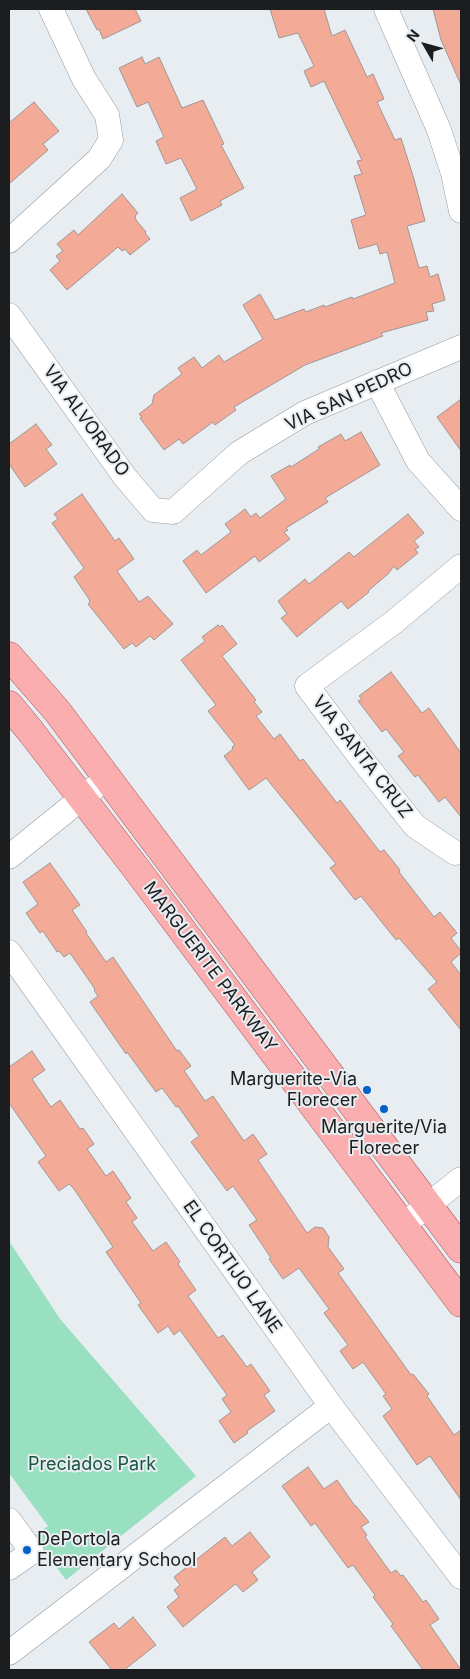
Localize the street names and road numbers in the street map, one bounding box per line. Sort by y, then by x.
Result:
street label: VIA SAN PEDRO [282,358,416,436]
street label: VIA ALVORADO [38,361,134,481]
street label: VIA SANTA CRUZ [308,692,416,822]
street label: MARGUERITE PARKWAY [139,877,281,1057]
street label: EL CORTIJO LANE [178,1196,286,1338]

